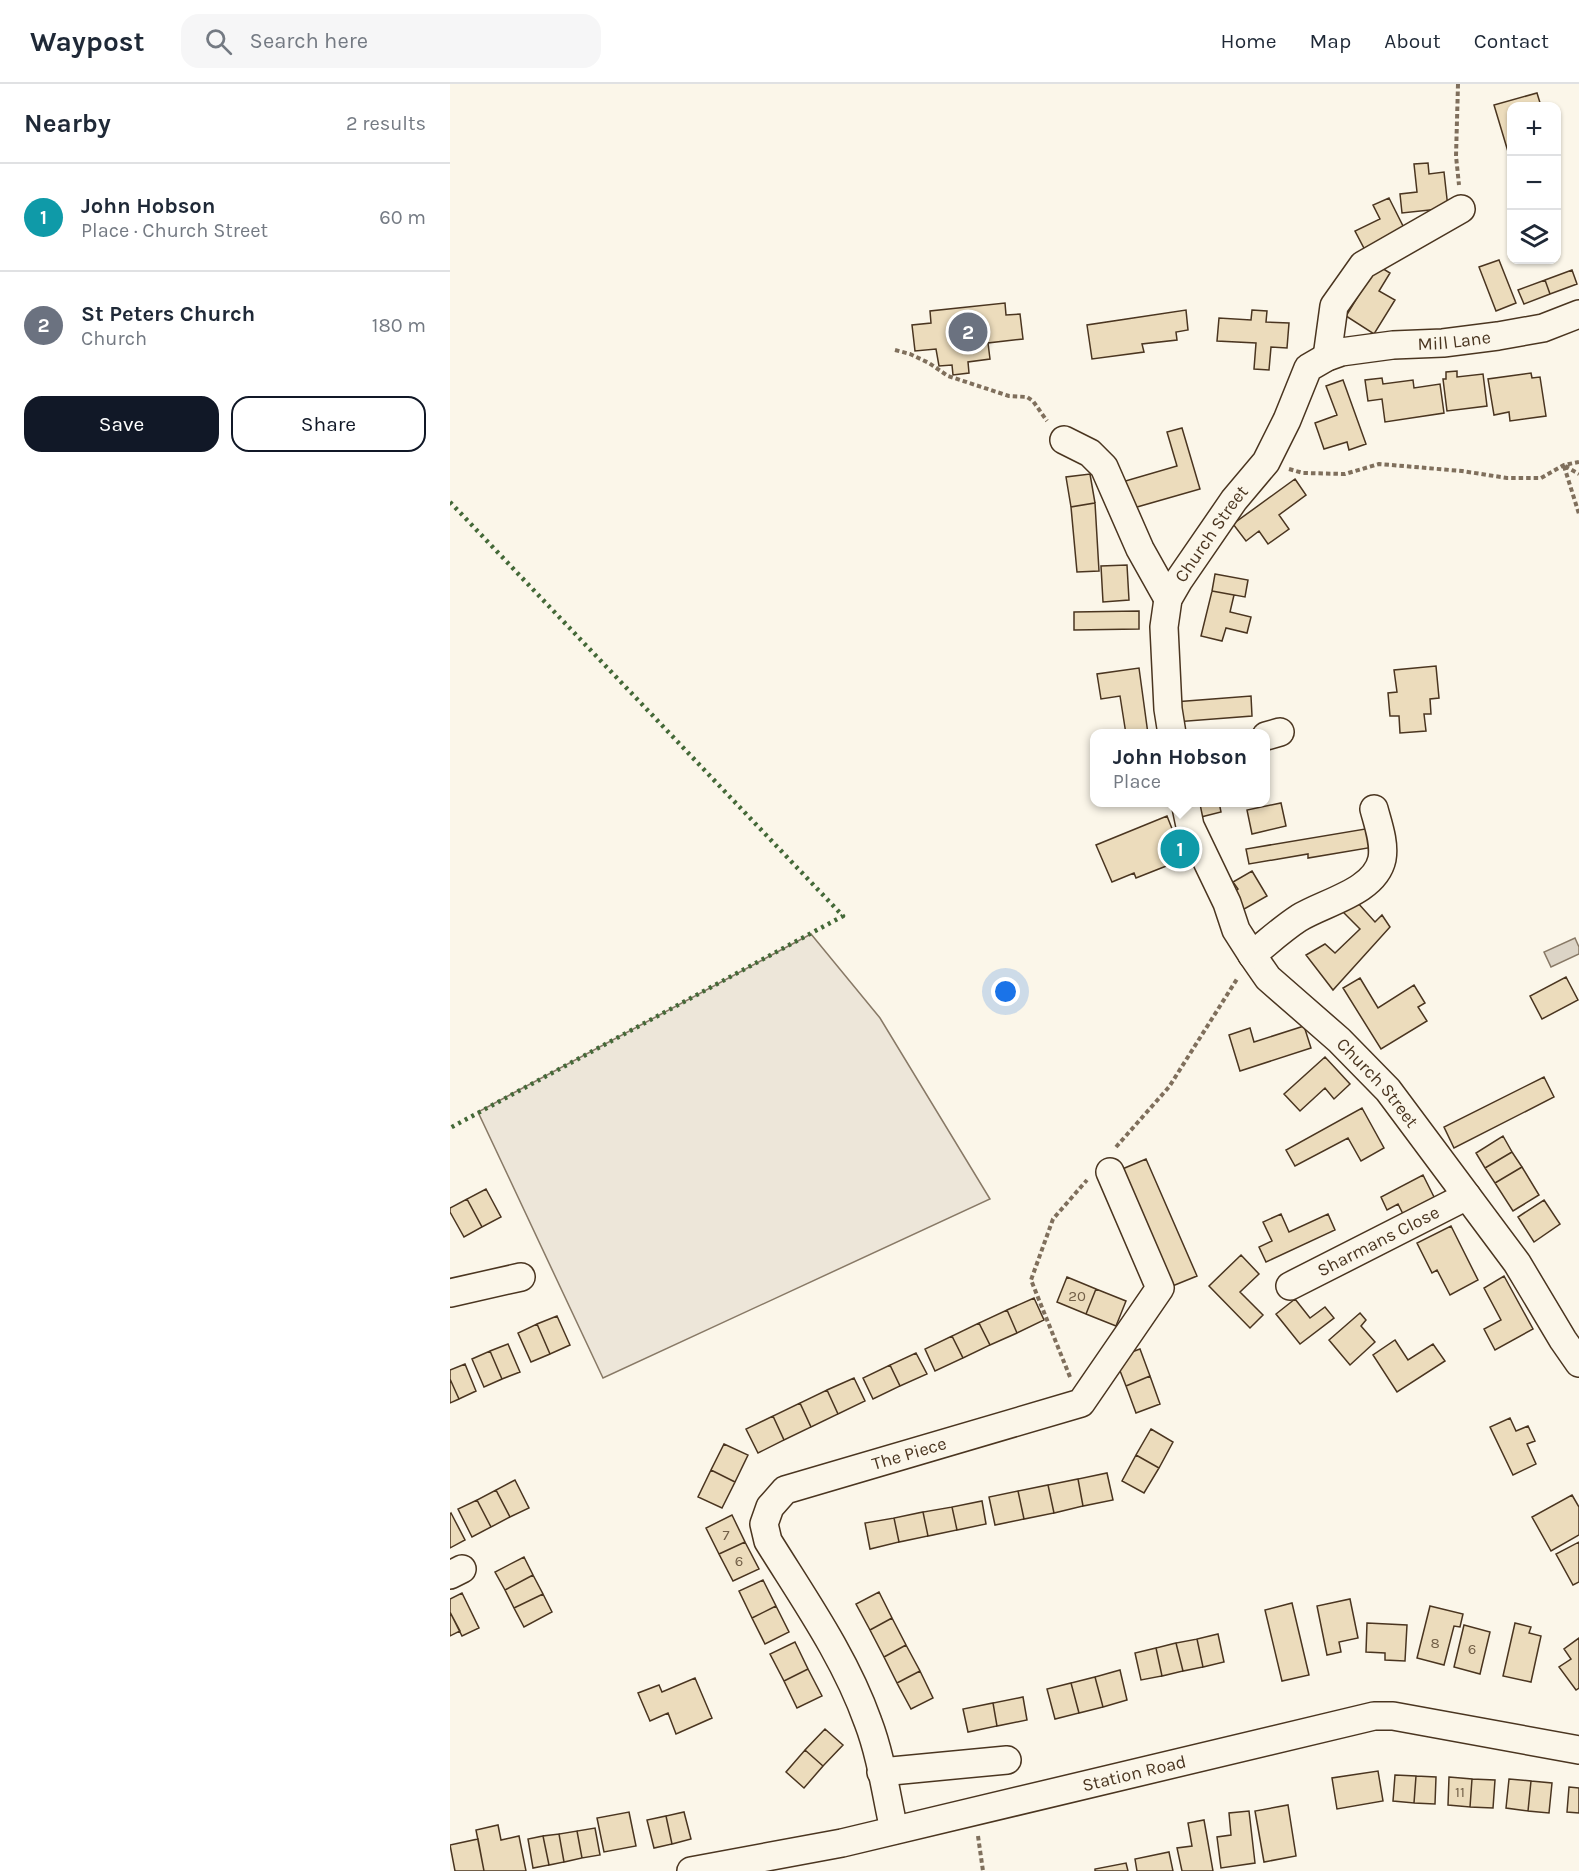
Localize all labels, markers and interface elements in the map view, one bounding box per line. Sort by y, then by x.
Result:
search box [181,14,601,68]
text: Waypost [30,25,145,58]
icon: search [202,25,235,58]
text: Search here [250,28,368,54]
text: Home [1221,29,1277,53]
text: Map [1310,29,1351,53]
text: About [1384,29,1441,53]
text: Contact [1474,29,1549,53]
map controls [1507,102,1561,264]
button: + [1507,102,1561,156]
text: Nearby [24,108,111,139]
text: 2 results [346,112,426,135]
button: − [1507,156,1561,210]
text: John Hobson [81,193,215,219]
text: 1 [40,206,47,229]
text: 60 m [379,206,426,229]
button: layers [1507,210,1561,264]
text: Place · Church Street [81,219,268,242]
text: St Peters Church [81,301,255,327]
pin: 2 [948,310,988,354]
text: 2 [37,314,50,337]
text: 180 m [372,314,426,337]
street label: Mill Lane [1417,326,1492,355]
text: Church [81,327,147,350]
button: Save [24,396,219,452]
button: Share [231,396,426,452]
street label: Church Street [1170,481,1253,586]
popup [1090,729,1270,807]
text: John Hobson [1113,744,1247,770]
text: Place [1113,770,1161,793]
pin: 1 [1160,826,1200,872]
your location [991,977,1020,1006]
street label: Church Street [1332,1033,1423,1132]
street label: Sharmans Close [1313,1201,1443,1281]
house number: 20 [1068,1287,1086,1305]
street label: The Piece [869,1432,949,1475]
house number: 7 [722,1526,730,1544]
house number: 6 [735,1552,743,1570]
house number: 8 [1430,1634,1440,1652]
house number: 6 [1468,1640,1476,1658]
street label: Station Road [1080,1750,1188,1796]
house number: 11 [1455,1783,1465,1801]

